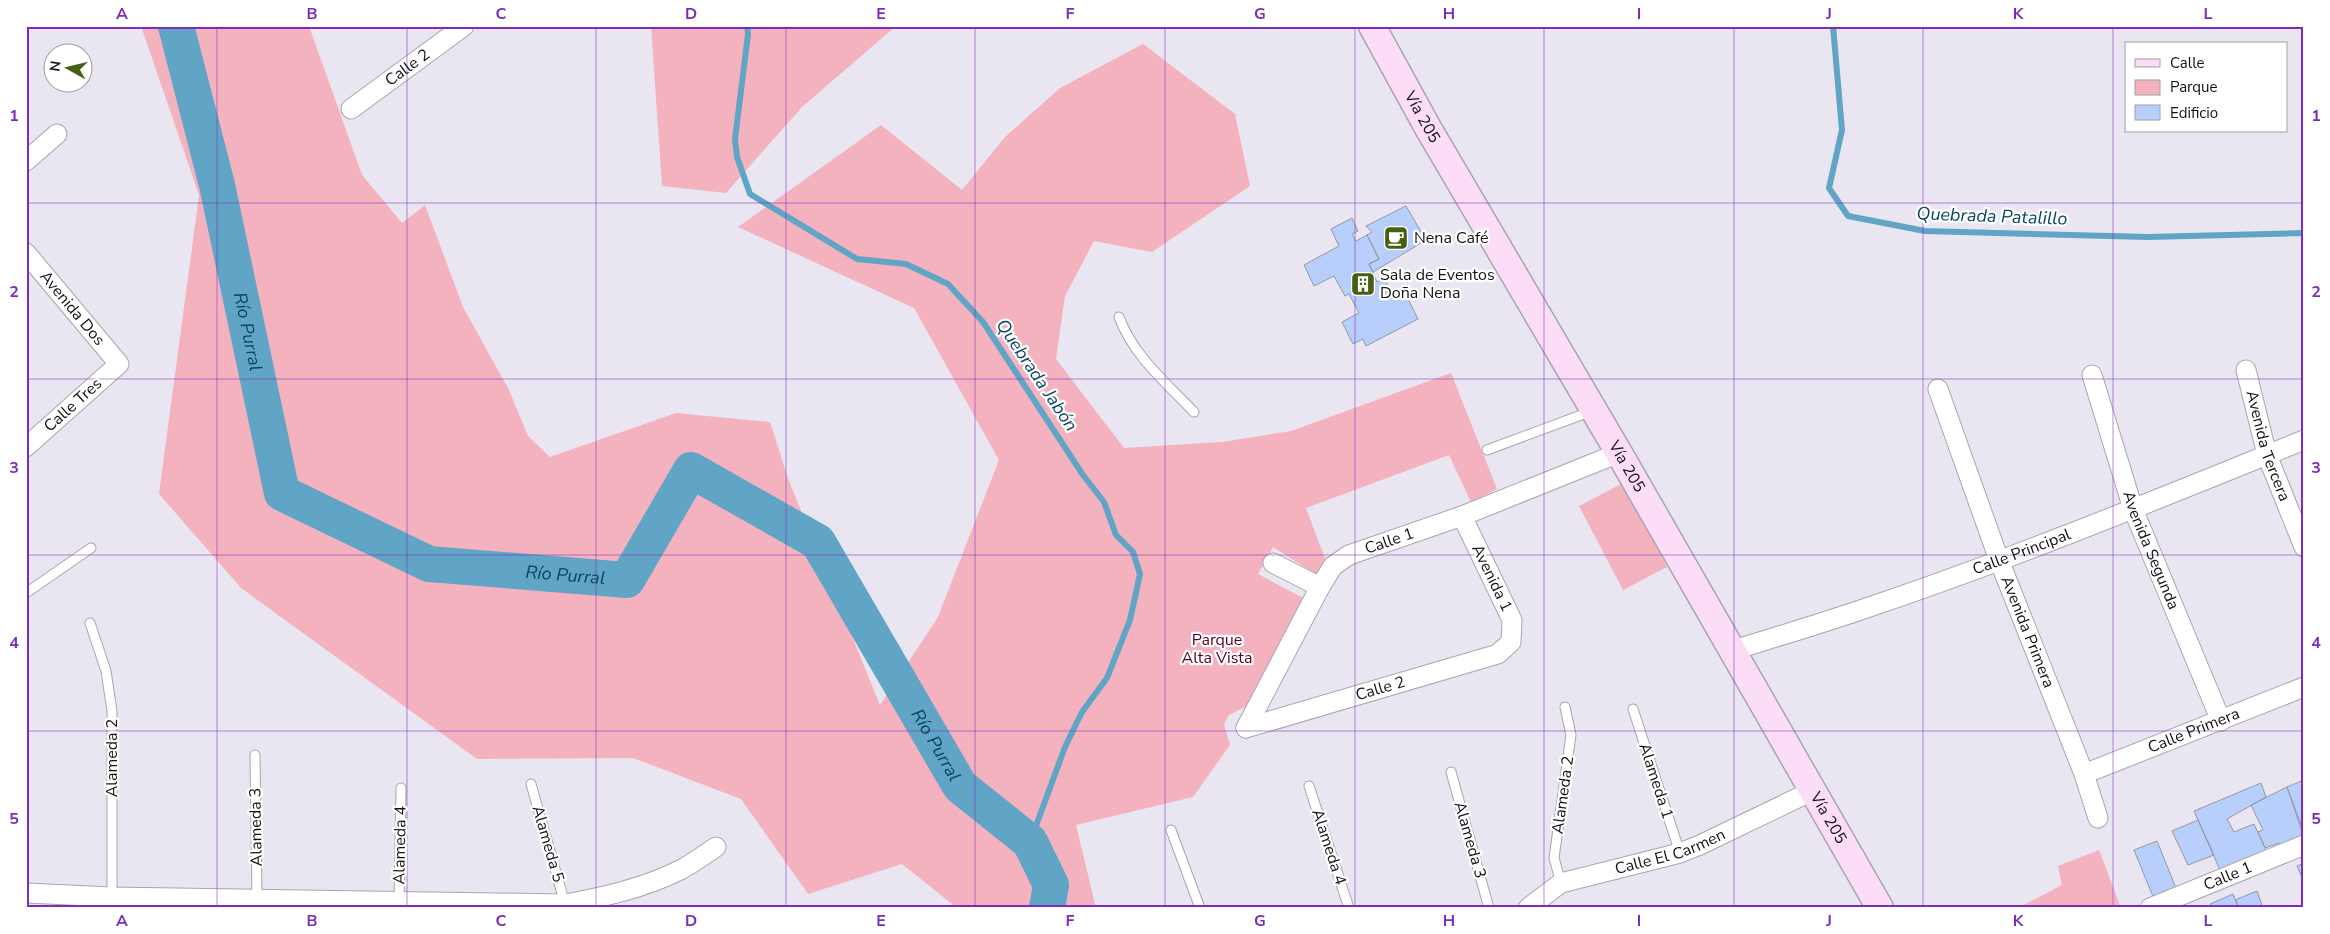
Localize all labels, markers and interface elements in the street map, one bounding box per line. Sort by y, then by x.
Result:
text: A [116,3,128,25]
text: B [306,3,318,25]
text: C [496,3,507,25]
text: D [685,3,697,25]
text: E [876,3,886,25]
text: F [1066,3,1075,25]
text: G [1254,3,1266,25]
text: H [1443,3,1455,25]
text: I [1637,3,1641,25]
text: J [1825,3,1832,25]
text: K [2013,3,2025,25]
text: L [2204,3,2213,25]
north arrow [42,42,92,92]
legend [2125,42,2288,132]
street label: Calle 2 [380,44,434,91]
text: Calle [2170,53,2205,73]
text: N [45,60,66,73]
text: Parque [2170,77,2218,97]
street label: Vía 205 [1398,86,1445,147]
text: Edificio [2170,103,2218,123]
text: 1 [9,105,19,127]
text: 1 [2311,105,2321,127]
water label: Quebrada Patalillo [1916,201,2068,231]
cafe icon: Nena Café [1383,225,1409,251]
place label: Nena Café [1414,227,1489,249]
place label: Sala de Eventos Doña Nena [1380,264,1495,304]
street label: Avenida Dos [35,266,110,350]
building icon: Sala de Eventos Doña Nena [1350,271,1376,297]
text: 2 [9,281,19,303]
text: 2 [2311,281,2321,303]
water label: Río Purral [228,290,268,373]
water label: Quebrada Jabón [991,314,1083,436]
street label: Calle Tres [39,373,107,437]
street label: Avenida Tercera [2240,388,2295,505]
street label: Vía 205 [1603,436,1650,496]
text: 3 [9,457,19,479]
text: 3 [2311,457,2321,479]
street label: Avenida Segunda [2117,488,2185,613]
street label: Calle 1 [1362,522,1417,560]
street label: Calle Principal [1970,523,2074,581]
street label: Avenida 1 [1466,541,1518,615]
water label: Río Purral [525,560,606,590]
street label: Avenida Primera [1996,573,2060,691]
park label: Parque Alta Vista [1182,629,1252,669]
text: 4 [9,632,19,654]
text: 4 [2311,632,2321,654]
street label: Calle 2 [1353,671,1408,706]
street label: Calle Primera [2145,703,2243,759]
water label: Río Purral [906,704,967,786]
street label: Alameda 2 [101,719,123,797]
street label: Alameda 1 [1633,740,1679,822]
street label: Alameda 2 [1547,755,1579,835]
street label: Vía 205 [1804,787,1852,848]
street label: Alameda 3 [244,788,268,866]
street label: Alameda 3 [1449,799,1491,881]
street label: Alameda 5 [527,803,569,885]
street label: Alameda 4 [388,805,412,884]
street label: Alameda 4 [1306,806,1352,888]
text: 5 [9,808,19,830]
text: 5 [2311,808,2321,830]
street label: Calle El Carmen [1613,823,1729,880]
street label: Calle 1 [2200,856,2255,896]
text: A [116,910,128,932]
text: B [306,910,318,932]
text: C [496,910,507,932]
text: D [685,910,697,932]
text: E [876,910,886,932]
text: F [1066,910,1075,932]
text: G [1254,910,1266,932]
text: H [1443,910,1455,932]
text: I [1637,910,1641,932]
text: J [1825,910,1832,932]
text: K [2013,910,2025,932]
text: L [2204,910,2213,932]

